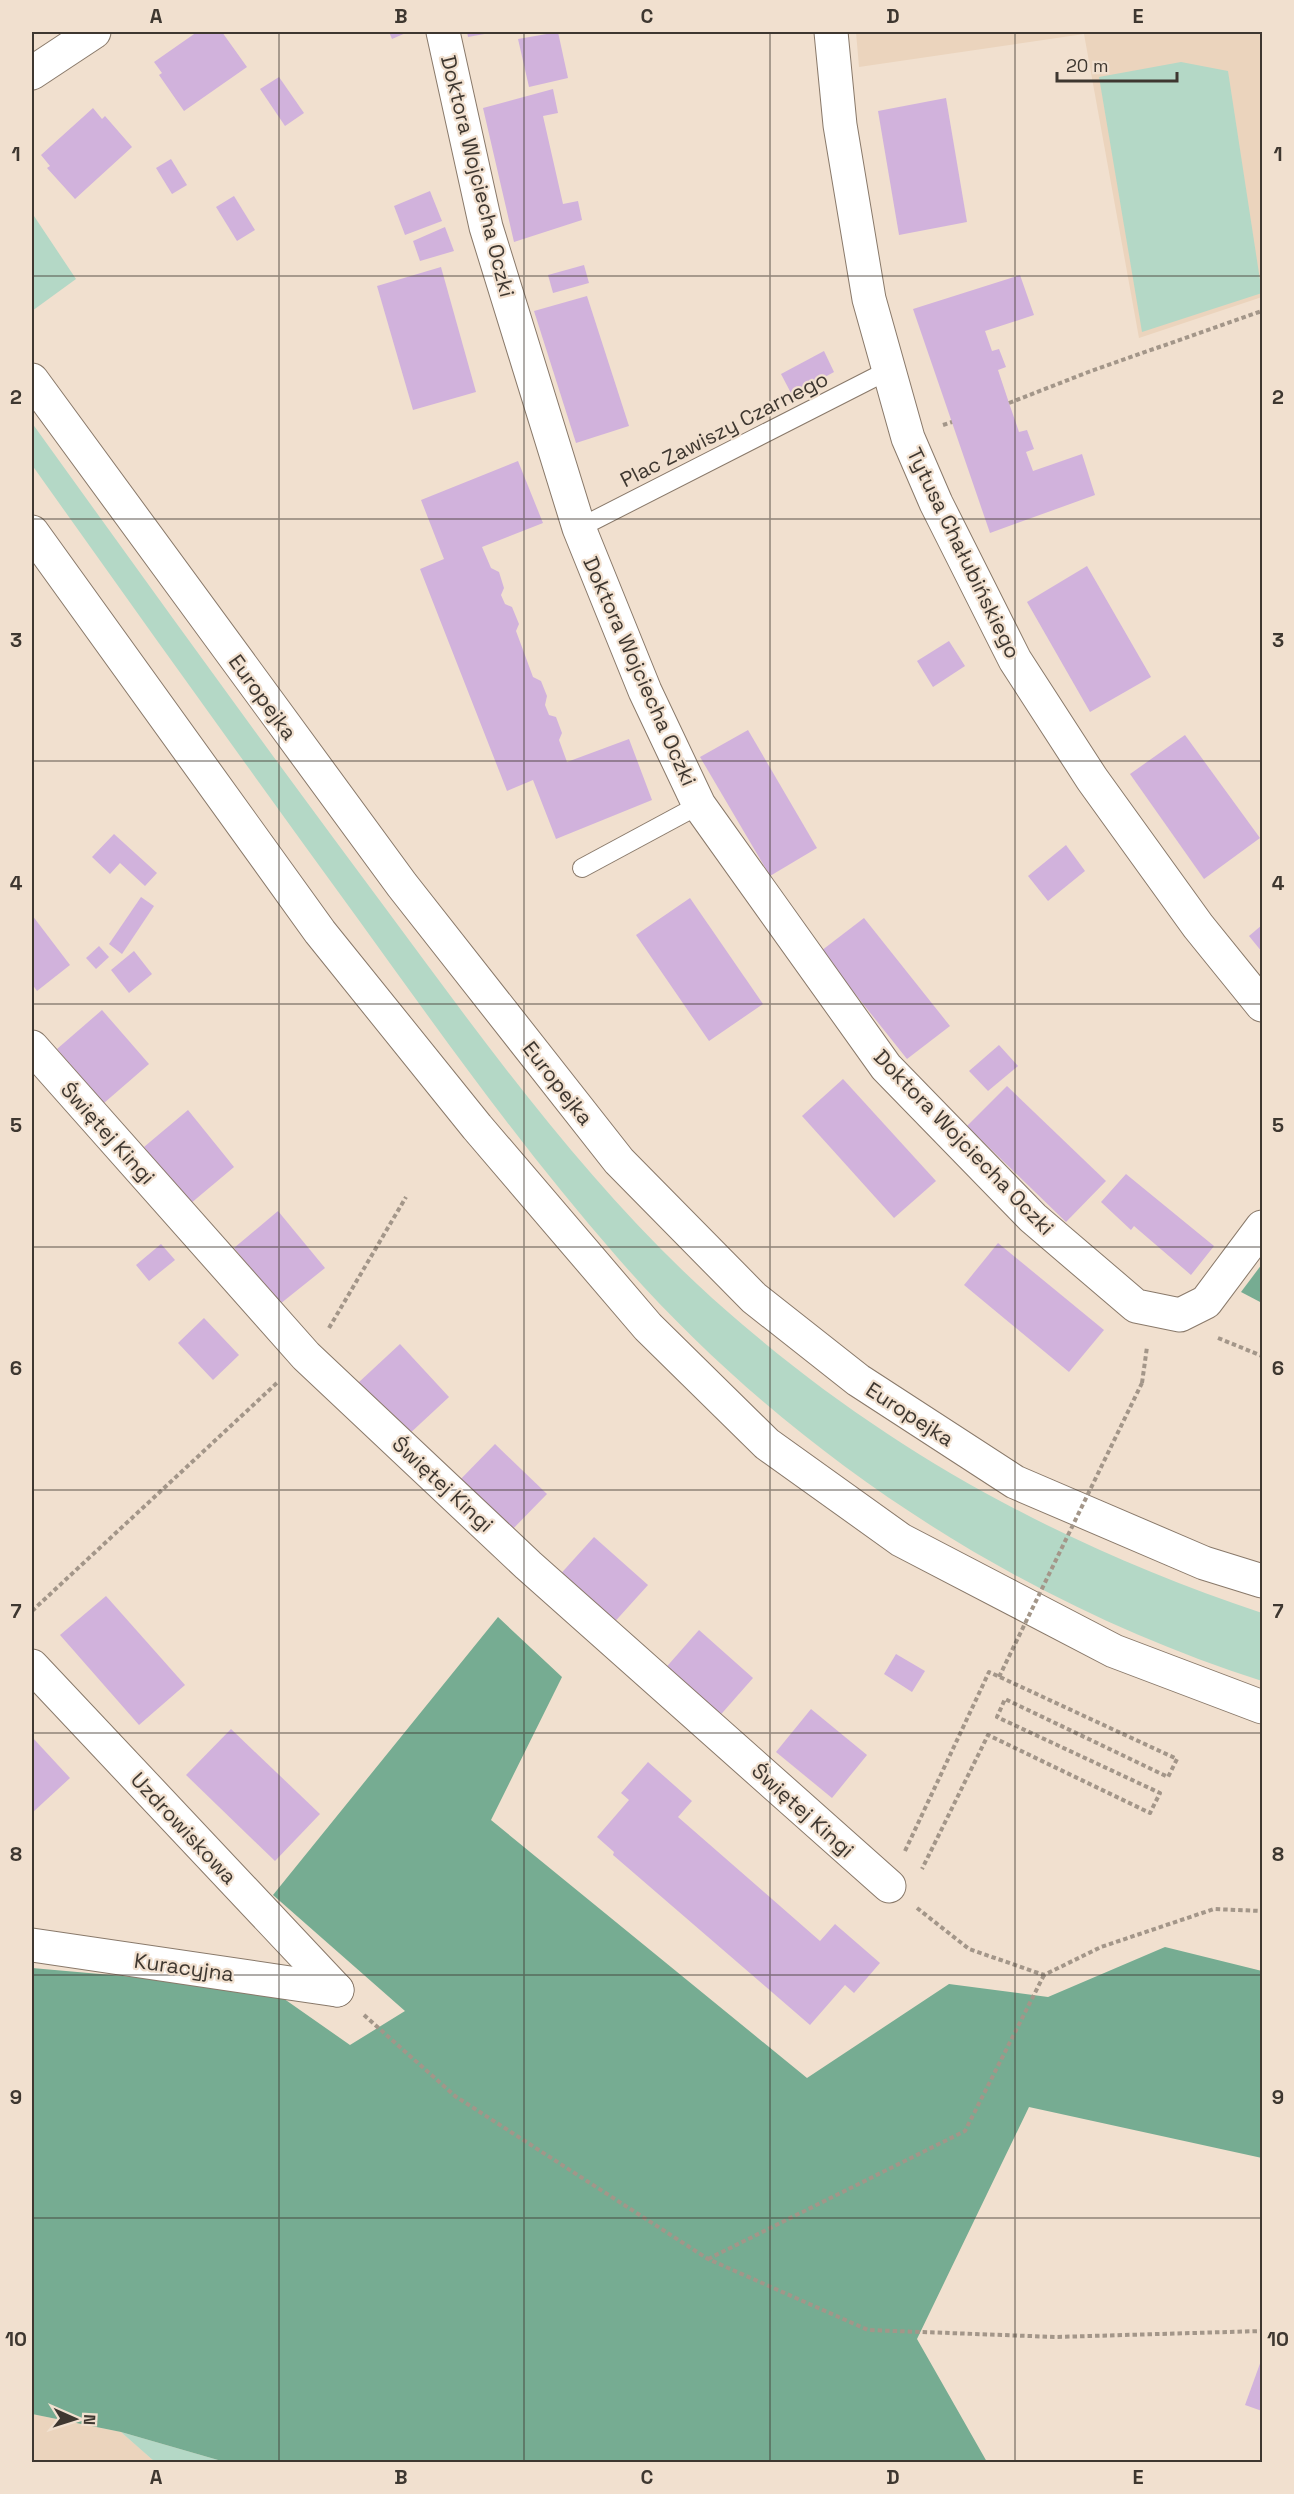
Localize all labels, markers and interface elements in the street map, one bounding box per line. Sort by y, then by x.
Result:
text: A [150,3,163,29]
text: B [394,3,408,29]
text: C [641,3,654,29]
text: D [886,3,900,29]
text: E [1132,3,1144,29]
scale bar [1057,45,1177,83]
street label: Doktora Wojciecha Oczki [435,52,521,300]
text: 20 m [1066,54,1109,77]
text: 1 [11,141,21,167]
text: 1 [1273,141,1283,167]
street label: Plac Zawiszy Czarnego [615,365,833,493]
text: 2 [10,384,22,410]
text: 2 [1272,384,1284,410]
street label: Tytusa Chałubińskiego [901,443,1027,663]
street label: Doktora Wojciecha Oczki [577,552,703,790]
text: 3 [10,627,22,653]
text: 3 [1272,627,1284,653]
street label: Europejka [223,649,303,745]
text: 4 [10,870,23,896]
text: 4 [1272,870,1285,896]
street label: Europejka [517,1035,599,1131]
street label: Doktora Wojciecha Oczki [868,1043,1060,1241]
street label: Świętej Kingi [55,1076,161,1190]
text: 5 [10,1112,22,1138]
text: 5 [1272,1112,1284,1138]
text: 6 [10,1355,22,1381]
text: 6 [1272,1355,1284,1381]
street label: Europejka [861,1376,959,1452]
street label: Świętej Kingi [387,1430,499,1538]
text: 7 [10,1598,22,1624]
text: 7 [1272,1598,1284,1624]
street label: Świętej Kingi [746,1757,860,1863]
street label: Uzdrowiskowa [125,1766,243,1890]
text: 8 [10,1841,22,1867]
text: 8 [1272,1841,1284,1867]
street label: Kuracyjna [132,1947,236,1987]
text: 9 [10,2084,22,2110]
text: 9 [1272,2084,1284,2110]
text: 10 [5,2326,27,2352]
text: 10 [1267,2326,1289,2352]
north arrow [45,2389,105,2449]
text: N [79,2414,100,2426]
text: A [150,2464,163,2490]
text: B [394,2464,408,2490]
text: C [641,2464,654,2490]
text: D [886,2464,900,2490]
text: E [1132,2464,1144,2490]

